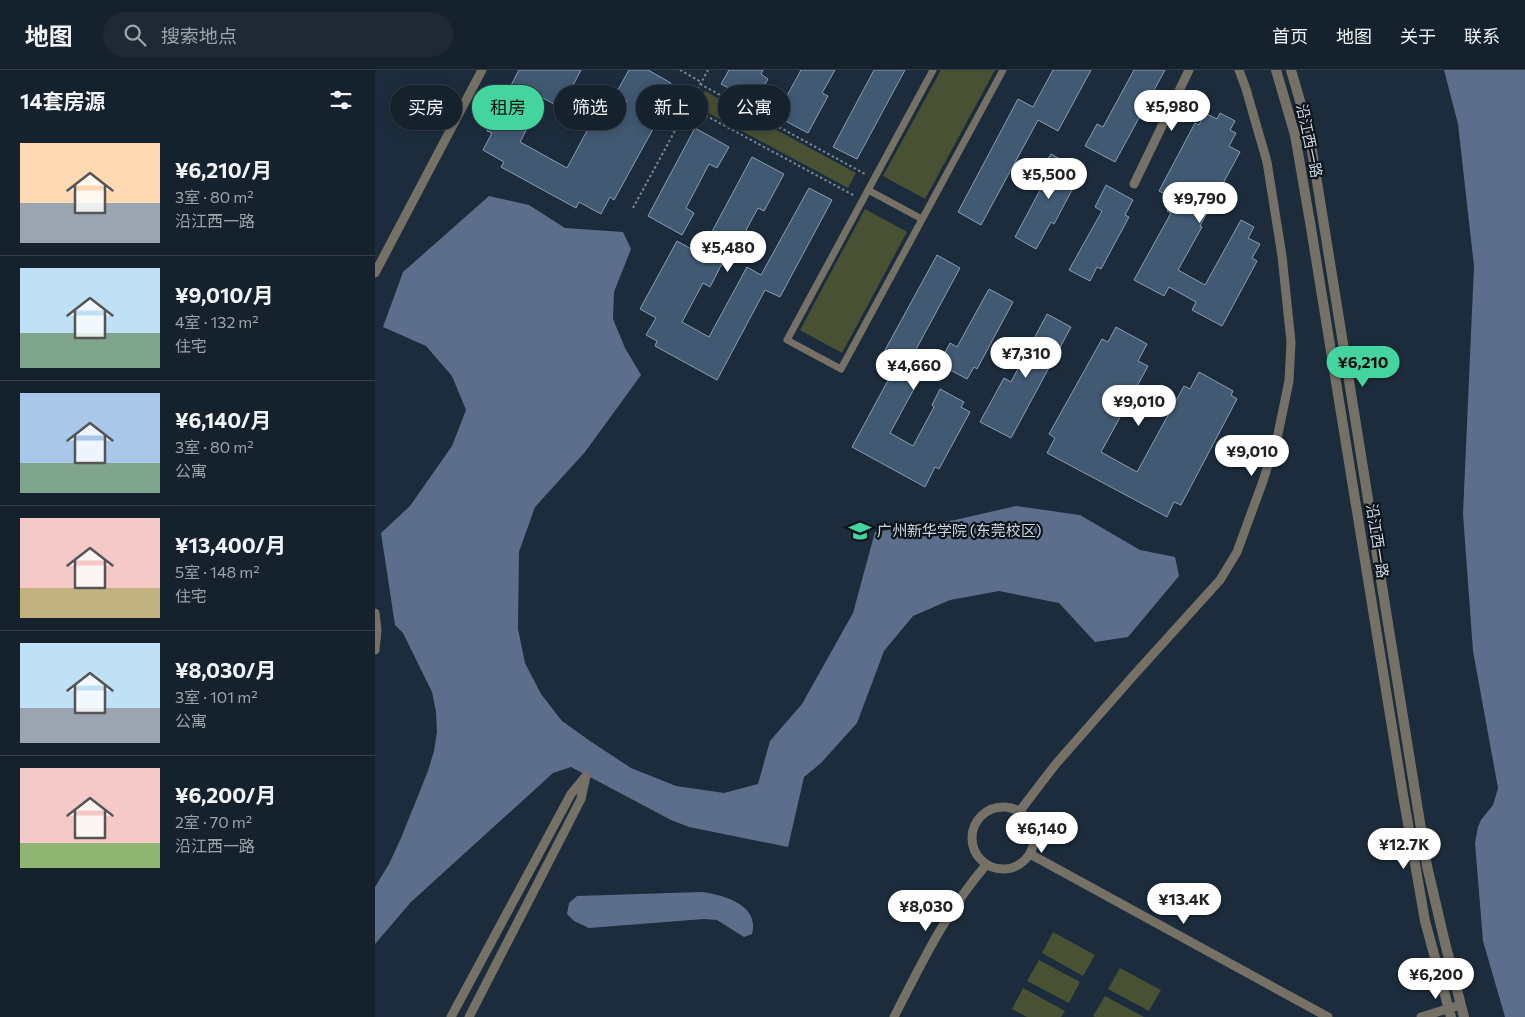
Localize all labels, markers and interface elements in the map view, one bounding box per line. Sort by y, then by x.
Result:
search box [103,12,453,57]
text: 地图 [25,21,73,50]
icon: search [121,21,149,49]
text: 搜索地点 [161,24,237,47]
text: 首页 [1272,25,1308,47]
text: 地图 [1336,25,1372,47]
text: 关于 [1400,25,1436,47]
text: 联系 [1464,25,1500,47]
chip: 买房 [390,85,462,130]
chip: 租房 [472,85,544,130]
chip: 筛选 [554,85,626,130]
chip: 新上 [636,85,708,130]
chip: 公寓 [718,85,790,130]
icon: filters [327,86,355,114]
text: 14套房源 [20,88,105,113]
pin: ¥5,980 [1131,90,1213,132]
text: ¥5,980 [1145,96,1199,115]
street label: 沿江西一路 [1293,102,1327,179]
text: ¥6,210/月 [175,157,272,182]
pin: ¥5,500 [1008,158,1090,200]
icon: home [60,163,120,223]
text: ¥5,500 [1022,164,1076,183]
pin: ¥9,790 [1159,182,1241,224]
text: 3室 · 80 m² [175,187,254,206]
text: ¥9,790 [1174,188,1226,207]
text: 沿江西一路 [175,211,255,230]
pin: ¥5,480 [687,230,769,273]
text: ¥5,480 [701,237,755,256]
text: ¥9,010/月 [175,282,274,307]
icon: home [60,288,120,348]
text: 4室 · 132 m² [175,312,259,331]
text: 住宅 [175,336,207,355]
pin: ¥7,310 [985,336,1067,379]
text: ¥7,310 [1001,343,1051,362]
pin: ¥6,210 [1322,346,1404,388]
pin: ¥4,660 [873,348,955,391]
text: ¥6,210 [1338,352,1388,371]
text: ¥4,660 [887,355,941,374]
pin: ¥9,010 [1098,384,1180,427]
text: ¥9,010 [1113,391,1165,410]
text: ¥6,140/月 [175,407,271,432]
icon: home [60,413,120,473]
pin: ¥9,010 [1211,434,1293,477]
text: 3室 · 80 m² [175,437,254,456]
text: ¥9,010 [1226,441,1278,460]
text: 公寓 [175,461,207,480]
street label: 沿江西一路 [1363,502,1393,579]
school or university icon: 广州新华学院 (东莞校区) [847,518,873,544]
place label: 广州新华学院 (东莞校区) [877,521,1041,539]
text: ¥13,400/月 [175,532,286,557]
icon: home [60,538,120,598]
text: 5室 · 148 m² [175,562,260,581]
text: 住宅 [175,586,207,605]
text: ¥8,030/月 [175,657,276,682]
icon: home [60,663,120,723]
text: 3室 · 101 m² [175,687,258,706]
text: 公寓 [175,711,207,730]
text: ¥6,200/月 [175,782,276,807]
icon: home [60,788,120,848]
text: 2室 · 70 m² [175,812,252,831]
pin: ¥6,140 [1001,812,1083,854]
text: ¥6,140 [1017,818,1067,837]
pin: ¥12.7K [1363,828,1445,870]
text: ¥12.7K [1379,834,1429,853]
text: 沿江西一路 [175,836,255,855]
pin: ¥13.4K [1143,882,1225,925]
text: ¥13.4K [1158,889,1210,908]
pin: ¥8,030 [885,890,967,932]
text: ¥8,030 [899,896,953,915]
pin: ¥6,200 [1395,958,1477,1000]
text: ¥6,200 [1409,964,1463,983]

